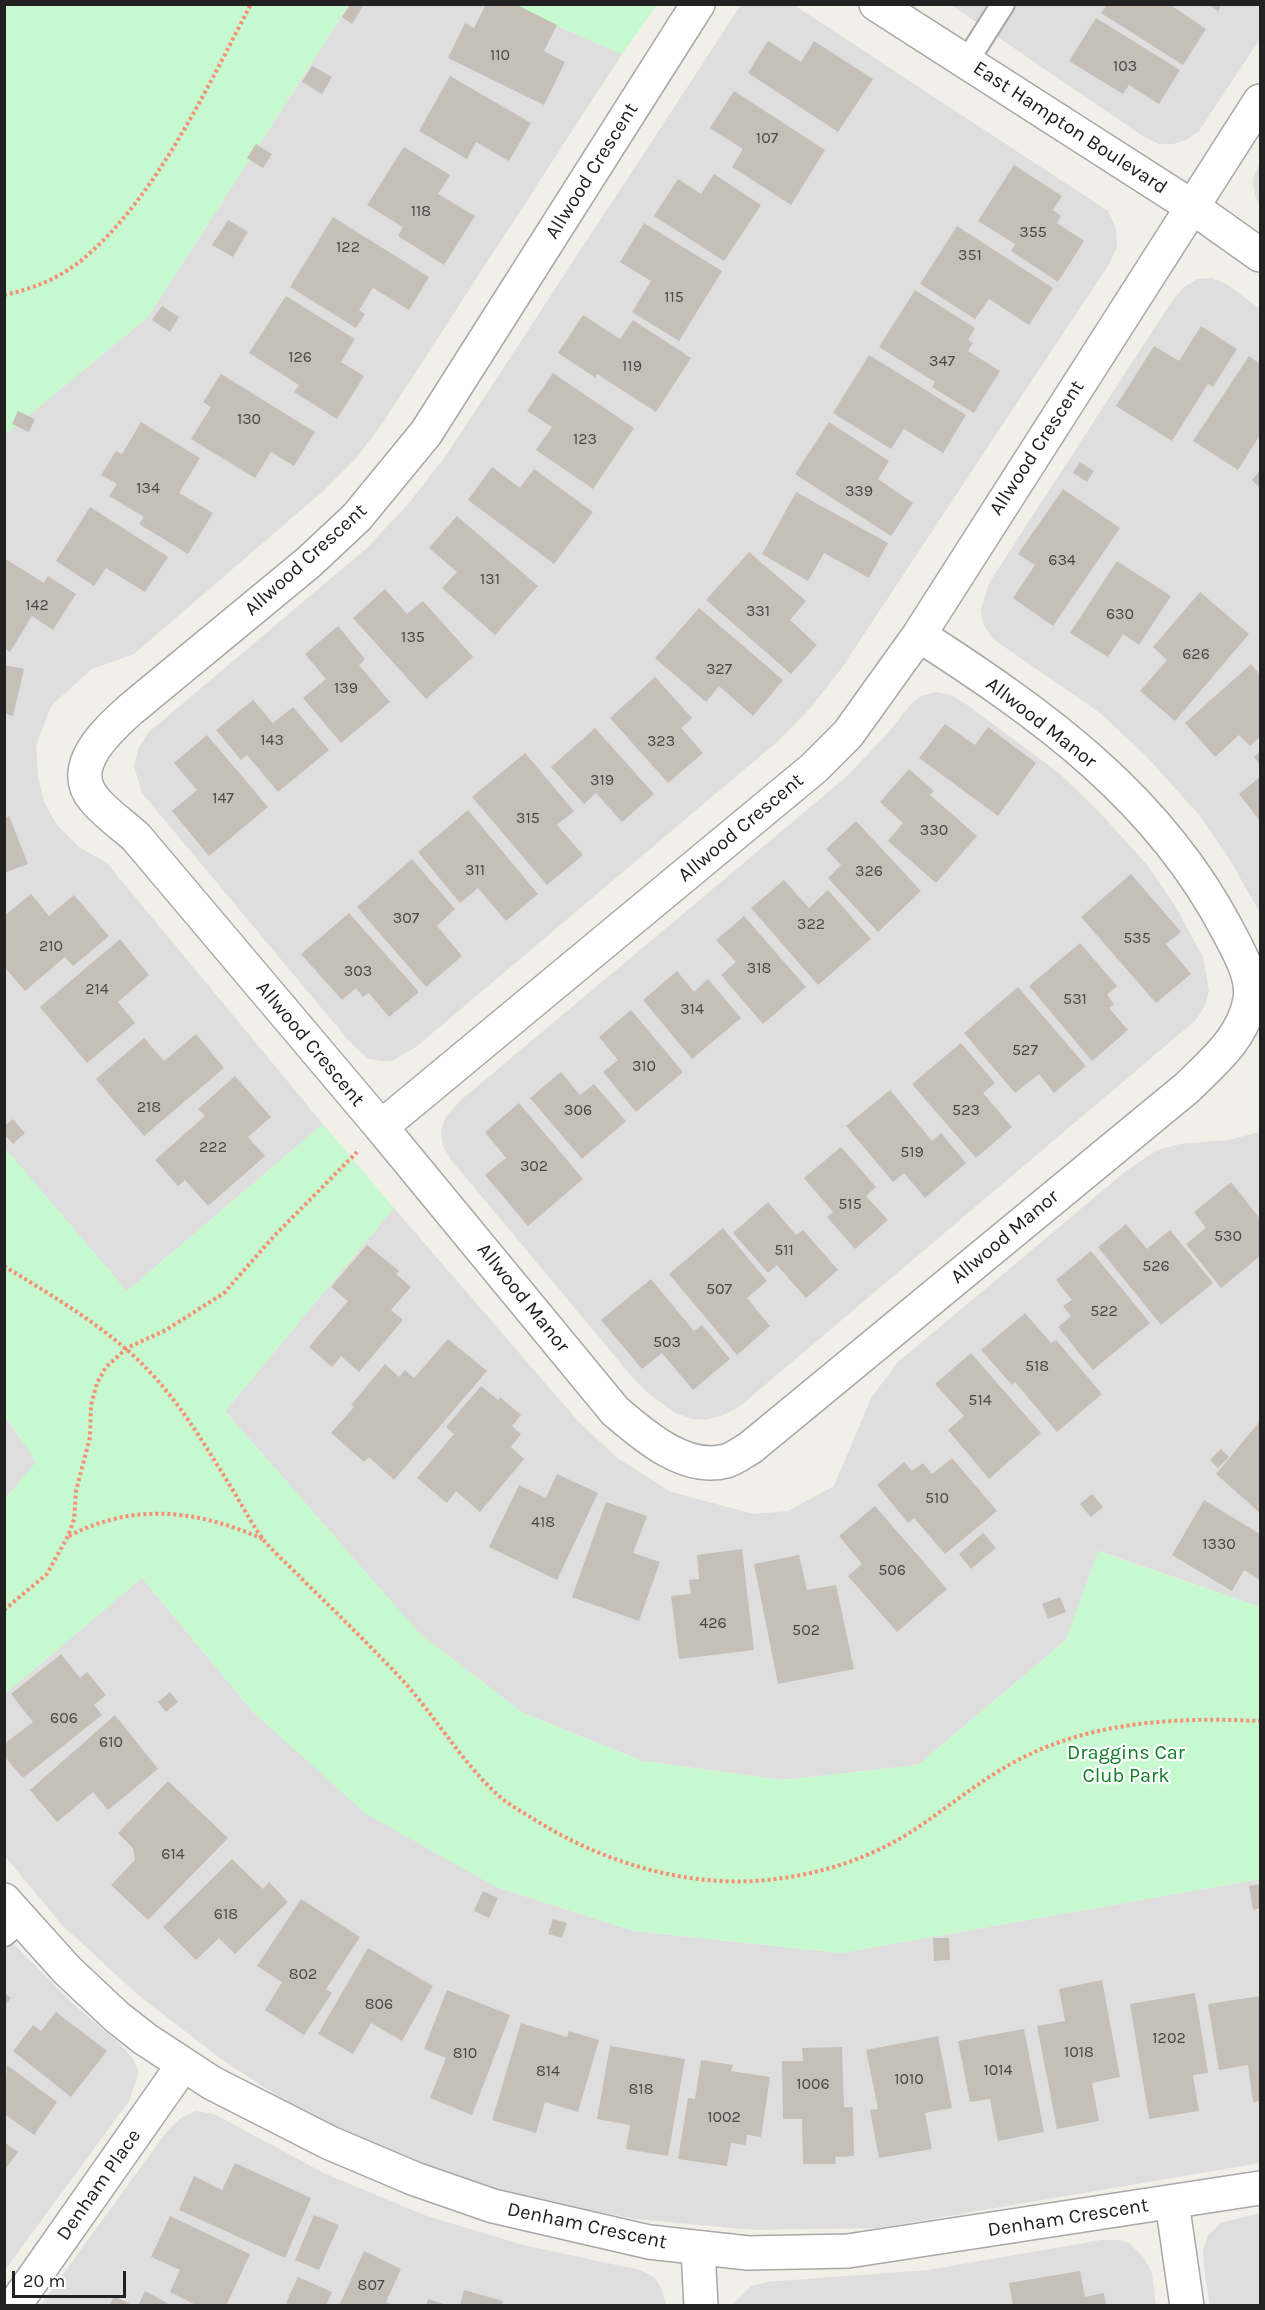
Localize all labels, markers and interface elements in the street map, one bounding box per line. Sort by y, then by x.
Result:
house number: 110 [490,45,510,65]
street label: East Hampton Boulevard [968,56,1172,200]
house number: 103 [1113,56,1137,76]
street label: Allwood Crescent [540,98,644,244]
house number: 107 [756,128,778,148]
house number: 118 [411,201,431,221]
house number: 355 [1019,222,1047,242]
house number: 122 [336,237,360,257]
house number: 351 [958,245,982,265]
house number: 115 [664,287,684,307]
house number: 126 [288,347,312,367]
house number: 347 [929,351,955,371]
house number: 119 [622,356,642,376]
street label: Allwood Crescent [984,376,1090,520]
house number: 130 [237,409,261,429]
house number: 123 [573,429,597,449]
house number: 134 [136,478,160,498]
house number: 339 [845,481,873,501]
street label: Allwood Crescent [240,499,372,621]
house number: 634 [1048,550,1076,570]
house number: 131 [480,569,500,589]
house number: 142 [25,595,49,615]
house number: 331 [746,601,770,621]
house number: 630 [1106,604,1134,624]
house number: 135 [401,627,425,647]
house number: 626 [1182,644,1210,664]
house number: 327 [706,659,732,679]
street label: Allwood Manor [981,672,1101,774]
house number: 139 [334,678,358,698]
house number: 143 [260,730,284,750]
house number: 323 [647,731,675,751]
street label: Allwood Crescent [674,769,808,887]
house number: 319 [590,770,614,790]
house number: 147 [212,788,234,808]
house number: 315 [516,808,540,828]
house number: 330 [920,820,948,840]
house number: 311 [465,860,485,880]
house number: 326 [855,861,883,881]
house number: 307 [393,908,419,928]
house number: 322 [797,914,825,934]
house number: 535 [1123,928,1151,948]
house number: 210 [39,936,63,956]
house number: 318 [747,958,771,978]
house number: 303 [344,961,372,981]
street label: Allwood Crescent [251,977,369,1111]
house number: 214 [85,979,109,999]
house number: 531 [1063,989,1087,1009]
house number: 314 [680,999,704,1019]
house number: 527 [1012,1040,1038,1060]
house number: 310 [632,1056,656,1076]
house number: 218 [137,1097,161,1117]
house number: 306 [564,1100,592,1120]
house number: 523 [952,1100,980,1120]
house number: 222 [199,1137,227,1157]
house number: 519 [900,1142,924,1162]
house number: 302 [520,1156,548,1176]
street label: Allwood Manor [946,1185,1064,1289]
house number: 515 [838,1194,862,1214]
house number: 530 [1214,1226,1242,1246]
street label: Allwood Manor [472,1238,574,1358]
house number: 511 [774,1240,794,1260]
house number: 526 [1142,1256,1170,1276]
house number: 507 [706,1279,732,1299]
house number: 522 [1090,1301,1118,1321]
house number: 503 [653,1332,681,1352]
house number: 518 [1025,1356,1049,1376]
house number: 514 [968,1390,992,1410]
house number: 510 [925,1488,949,1508]
house number: 418 [531,1512,555,1532]
house number: 1330 [1202,1534,1236,1554]
house number: 506 [878,1560,906,1580]
house number: 426 [699,1613,727,1633]
house number: 502 [792,1620,820,1640]
house number: 606 [50,1708,78,1728]
house number: 610 [99,1732,123,1752]
park label: Draggins Car Club Park [1067,1741,1185,1788]
house number: 614 [161,1844,185,1864]
house number: 618 [214,1904,238,1924]
house number: 802 [289,1964,317,1984]
house number: 806 [365,1994,393,2014]
house number: 1202 [1152,2028,1186,2048]
house number: 1018 [1064,2042,1094,2062]
house number: 810 [453,2043,477,2063]
house number: 1014 [983,2060,1013,2080]
house number: 814 [536,2061,560,2081]
house number: 1010 [894,2069,924,2089]
house number: 1006 [796,2074,830,2094]
house number: 818 [629,2079,653,2099]
house number: 1002 [707,2107,741,2127]
street label: Denham Place [52,2125,146,2245]
street label: Denham Crescent [986,2193,1150,2243]
street label: Denham Crescent [505,2197,669,2255]
scale bar [15,2259,129,2297]
text: 20 m [23,2270,65,2292]
house number: 807 [358,2275,384,2295]

